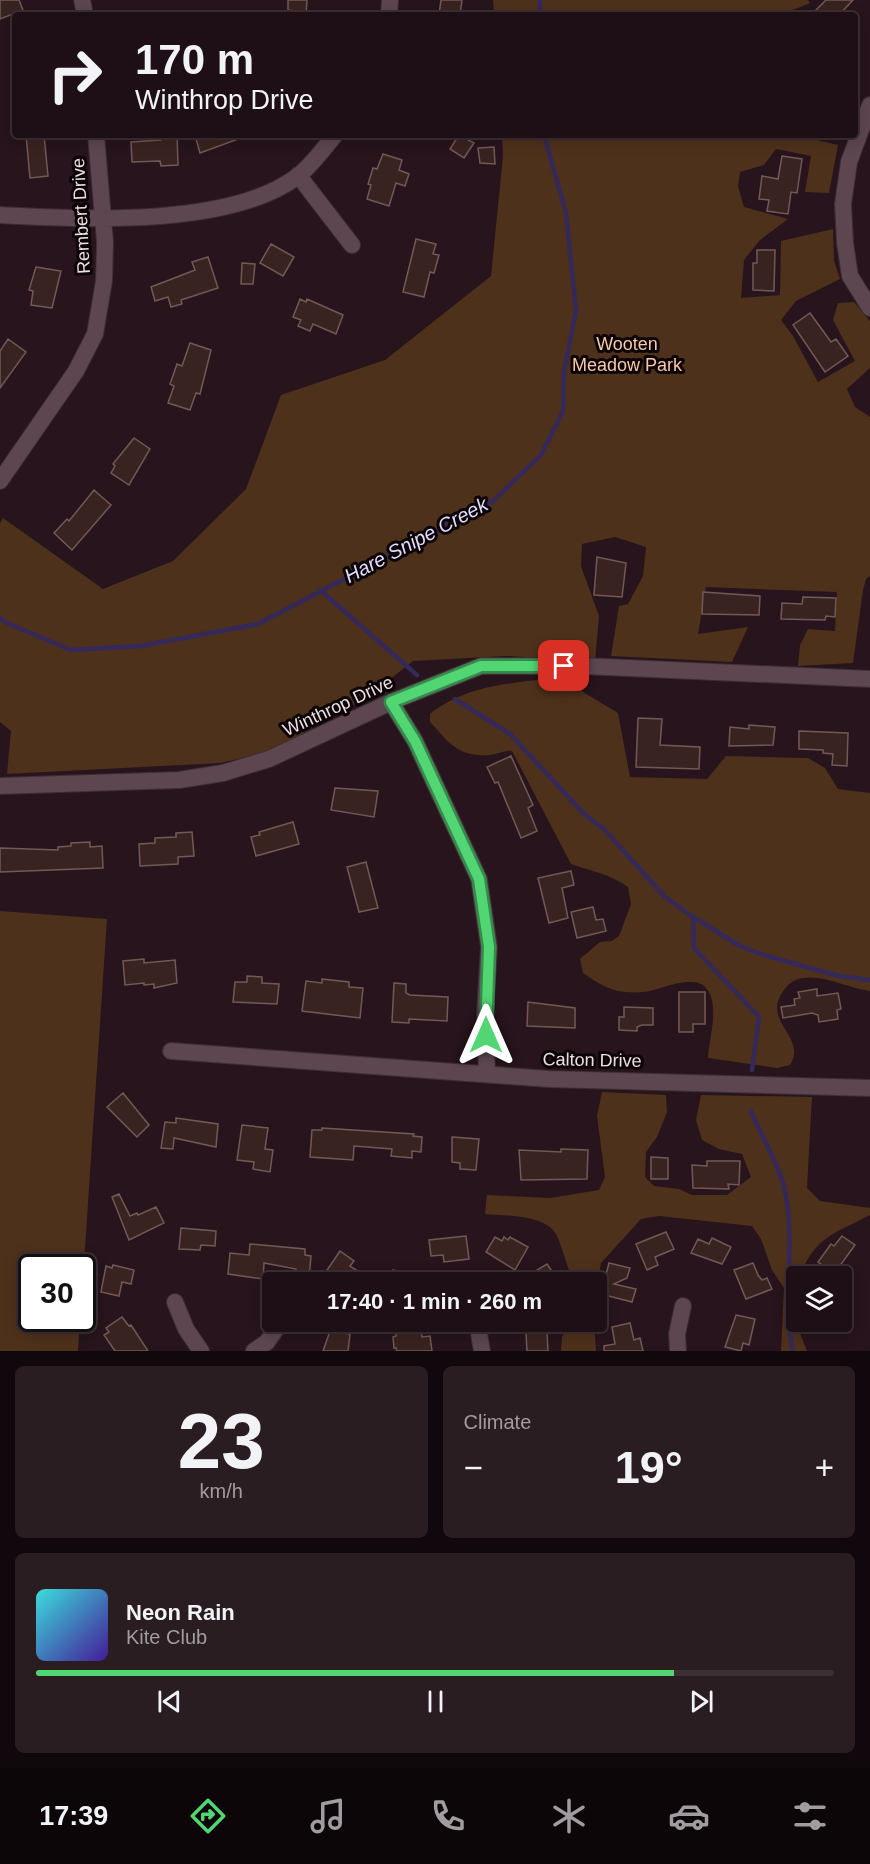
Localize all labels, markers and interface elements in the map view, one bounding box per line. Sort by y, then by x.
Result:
icon: right [36,36,114,114]
text: 170 m [135,36,254,83]
text: Winthrop Drive [135,85,314,115]
street label: Rembert Drive [68,158,94,274]
park label: Wooten Meadow Park [572,334,683,375]
water label: Hare Snipe Creek [341,493,492,587]
pin [538,640,589,691]
icon: arrive [547,649,580,682]
street label: Winthrop Drive [280,672,396,740]
position arrow [454,1003,518,1067]
street label: Calton Drive [542,1049,642,1071]
speed limit sign: 30 [18,1254,96,1332]
map controls [786,1266,852,1332]
button: layers [786,1266,852,1332]
text: 17:40 · 1 min · 260 m [327,1289,542,1314]
text: 23 [178,1397,265,1485]
text: Climate [464,1411,531,1433]
text: 19° [615,1442,683,1493]
text: − [464,1449,483,1486]
text: + [815,1449,834,1486]
text: km/h [200,1480,243,1502]
text: Neon Rain [126,1600,235,1625]
text: Kite Club [126,1626,207,1648]
icon: previous [153,1685,186,1718]
icon: pause [419,1685,452,1718]
icon: next [685,1685,718,1718]
icon: directions [187,1795,229,1837]
icon: music [307,1795,349,1837]
icon: phone [427,1795,469,1837]
icon: climate [548,1795,590,1837]
icon: car [668,1795,710,1837]
icon: filters [789,1795,831,1837]
text: 17:39 [39,1801,108,1831]

